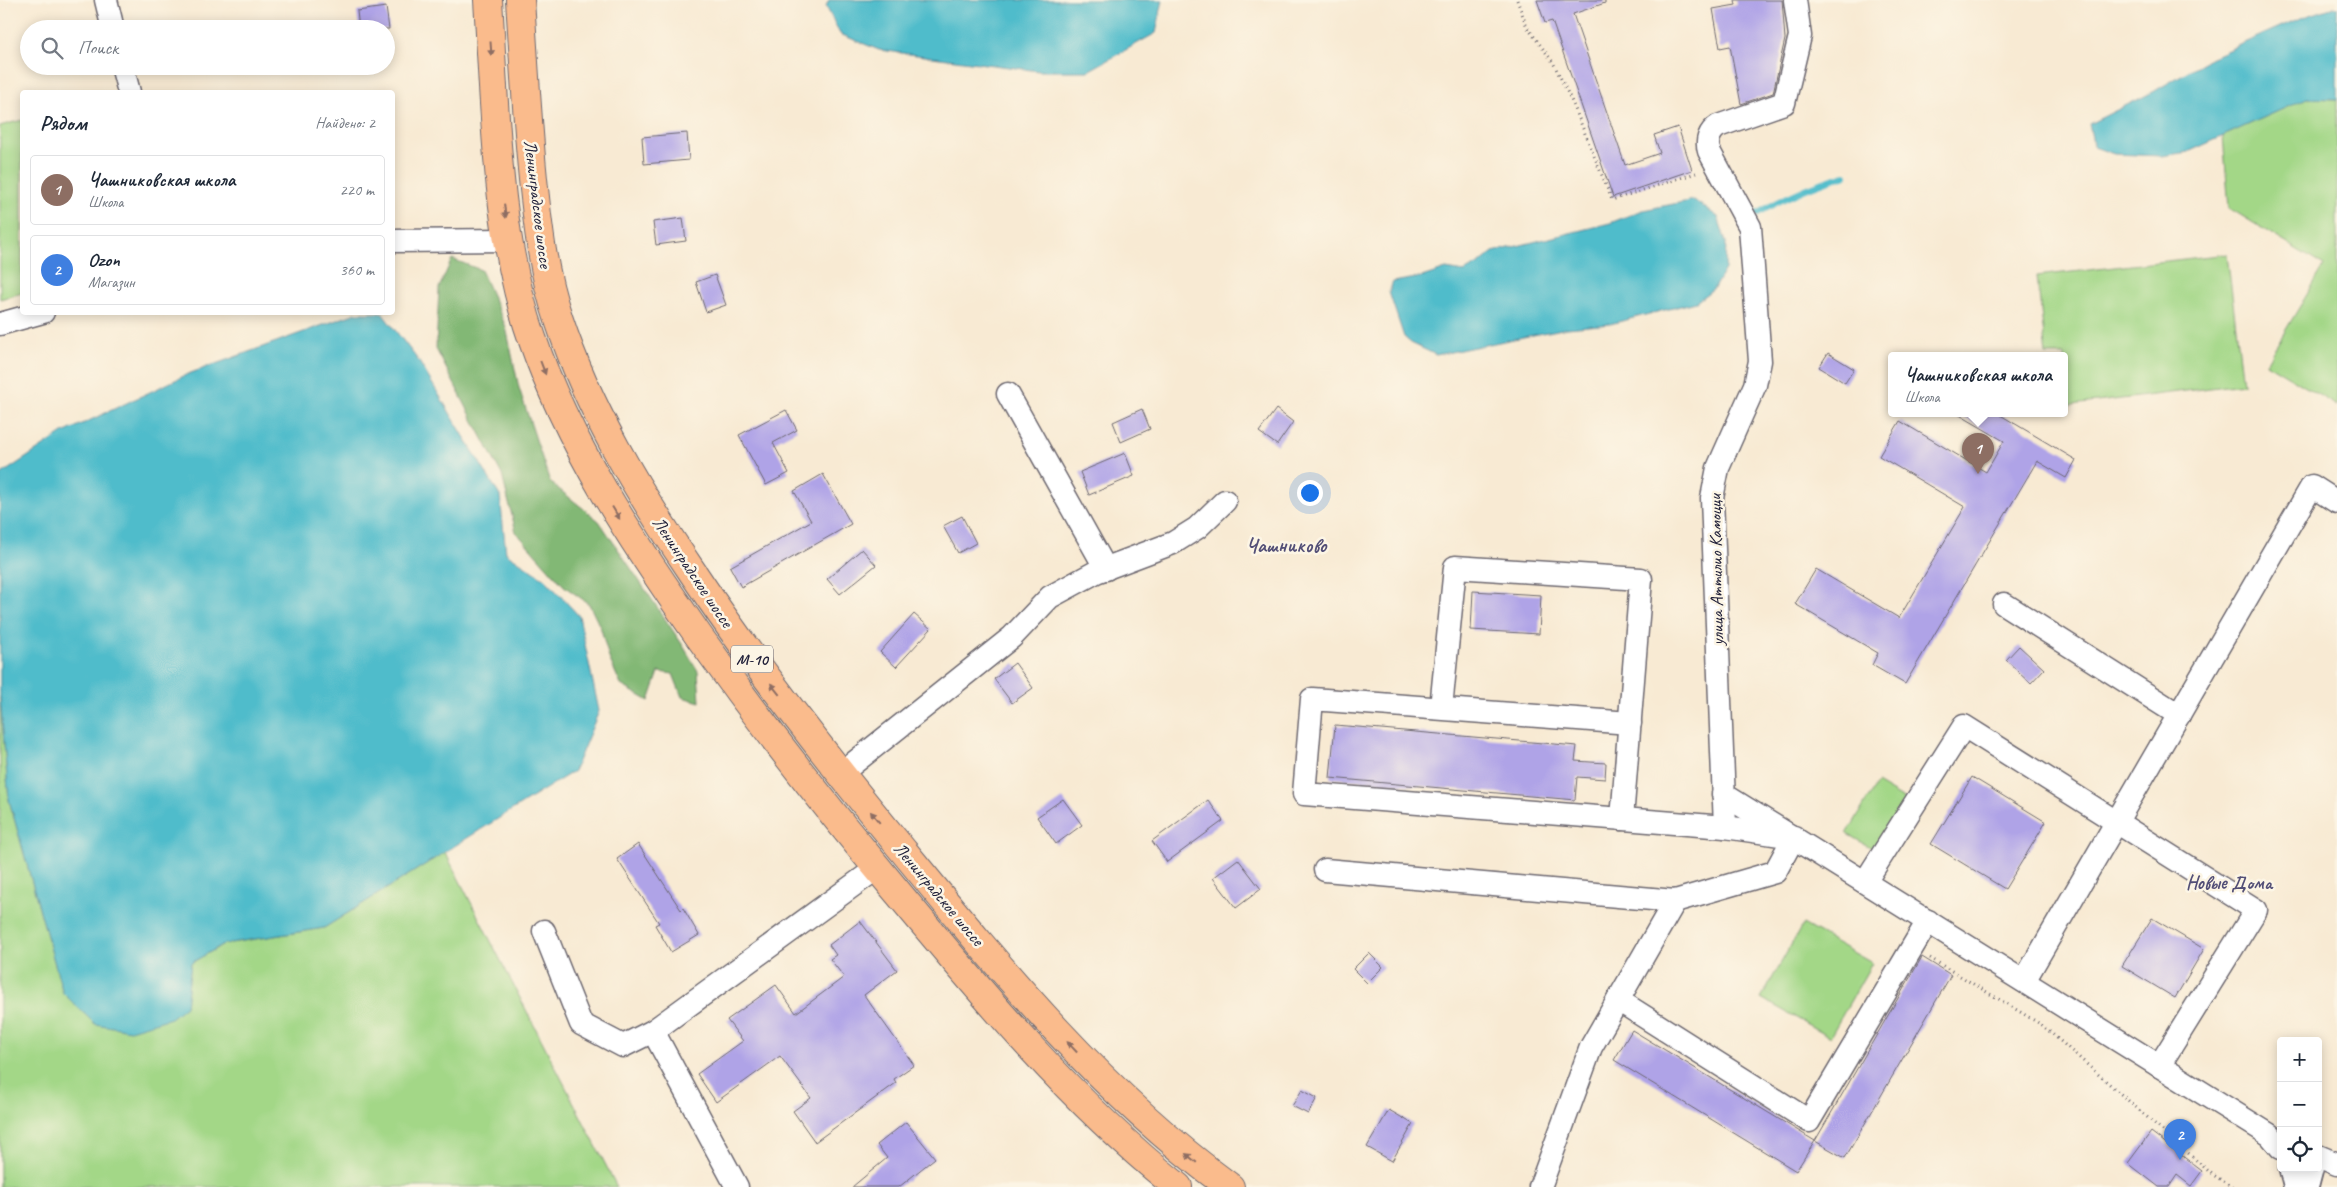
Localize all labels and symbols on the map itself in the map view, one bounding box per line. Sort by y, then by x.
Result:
one-way arrow [487,41,495,57]
street label: Ленинградское шоссе [519,139,557,270]
one-way arrow [501,203,509,219]
one-way arrow [539,361,547,376]
pin: 1 [1962,433,1994,474]
your location [1297,480,1323,506]
street label: улица Аттилио Камоцци [1704,493,1728,647]
one-way arrow [612,506,621,519]
street label: Ленинградское шоссе [648,513,739,632]
district label: Чашниково [1246,533,1328,558]
road number: М-10 [731,646,773,672]
one-way arrow [770,683,780,696]
one-way arrow [870,811,881,824]
street label: Ленинградское шоссе [889,838,989,951]
district label: Новые Дома [2186,871,2274,895]
one-way arrow [1066,1041,1078,1053]
pin: 2 [2164,1119,2196,1160]
one-way arrow [1185,1152,1198,1163]

